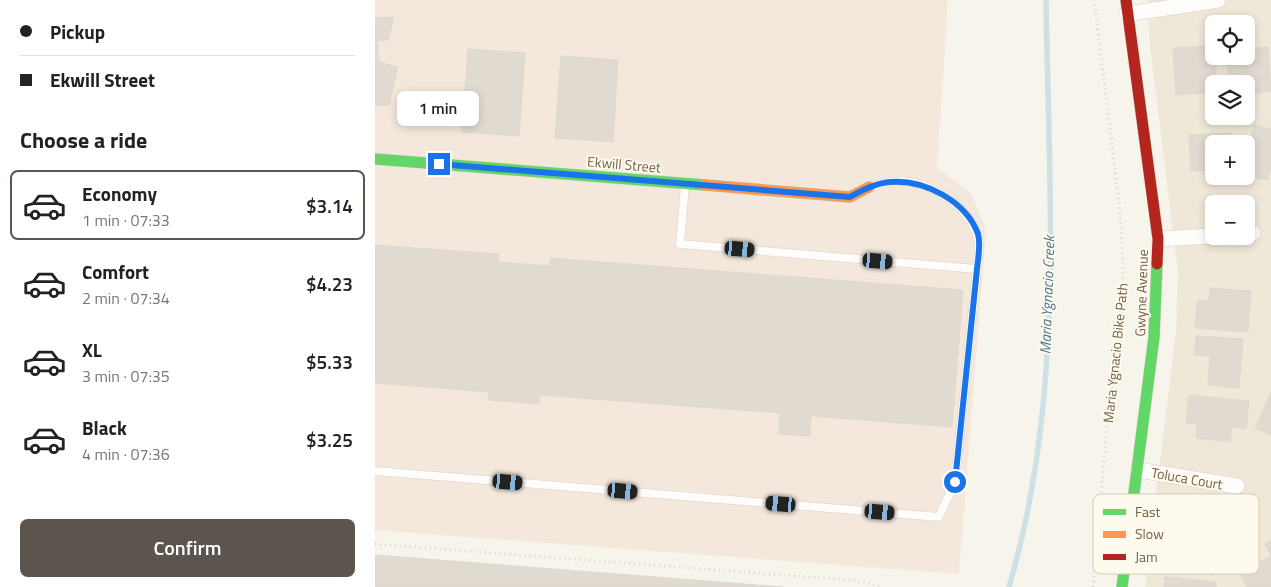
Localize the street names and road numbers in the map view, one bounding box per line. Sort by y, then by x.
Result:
street label: Ekwill Street [586,150,662,178]
street label: Gwyne Avenue [1129,249,1153,337]
street label: Maria Ygnacio Bike Path [1097,282,1133,424]
street label: Toluca Court [1150,461,1225,495]

